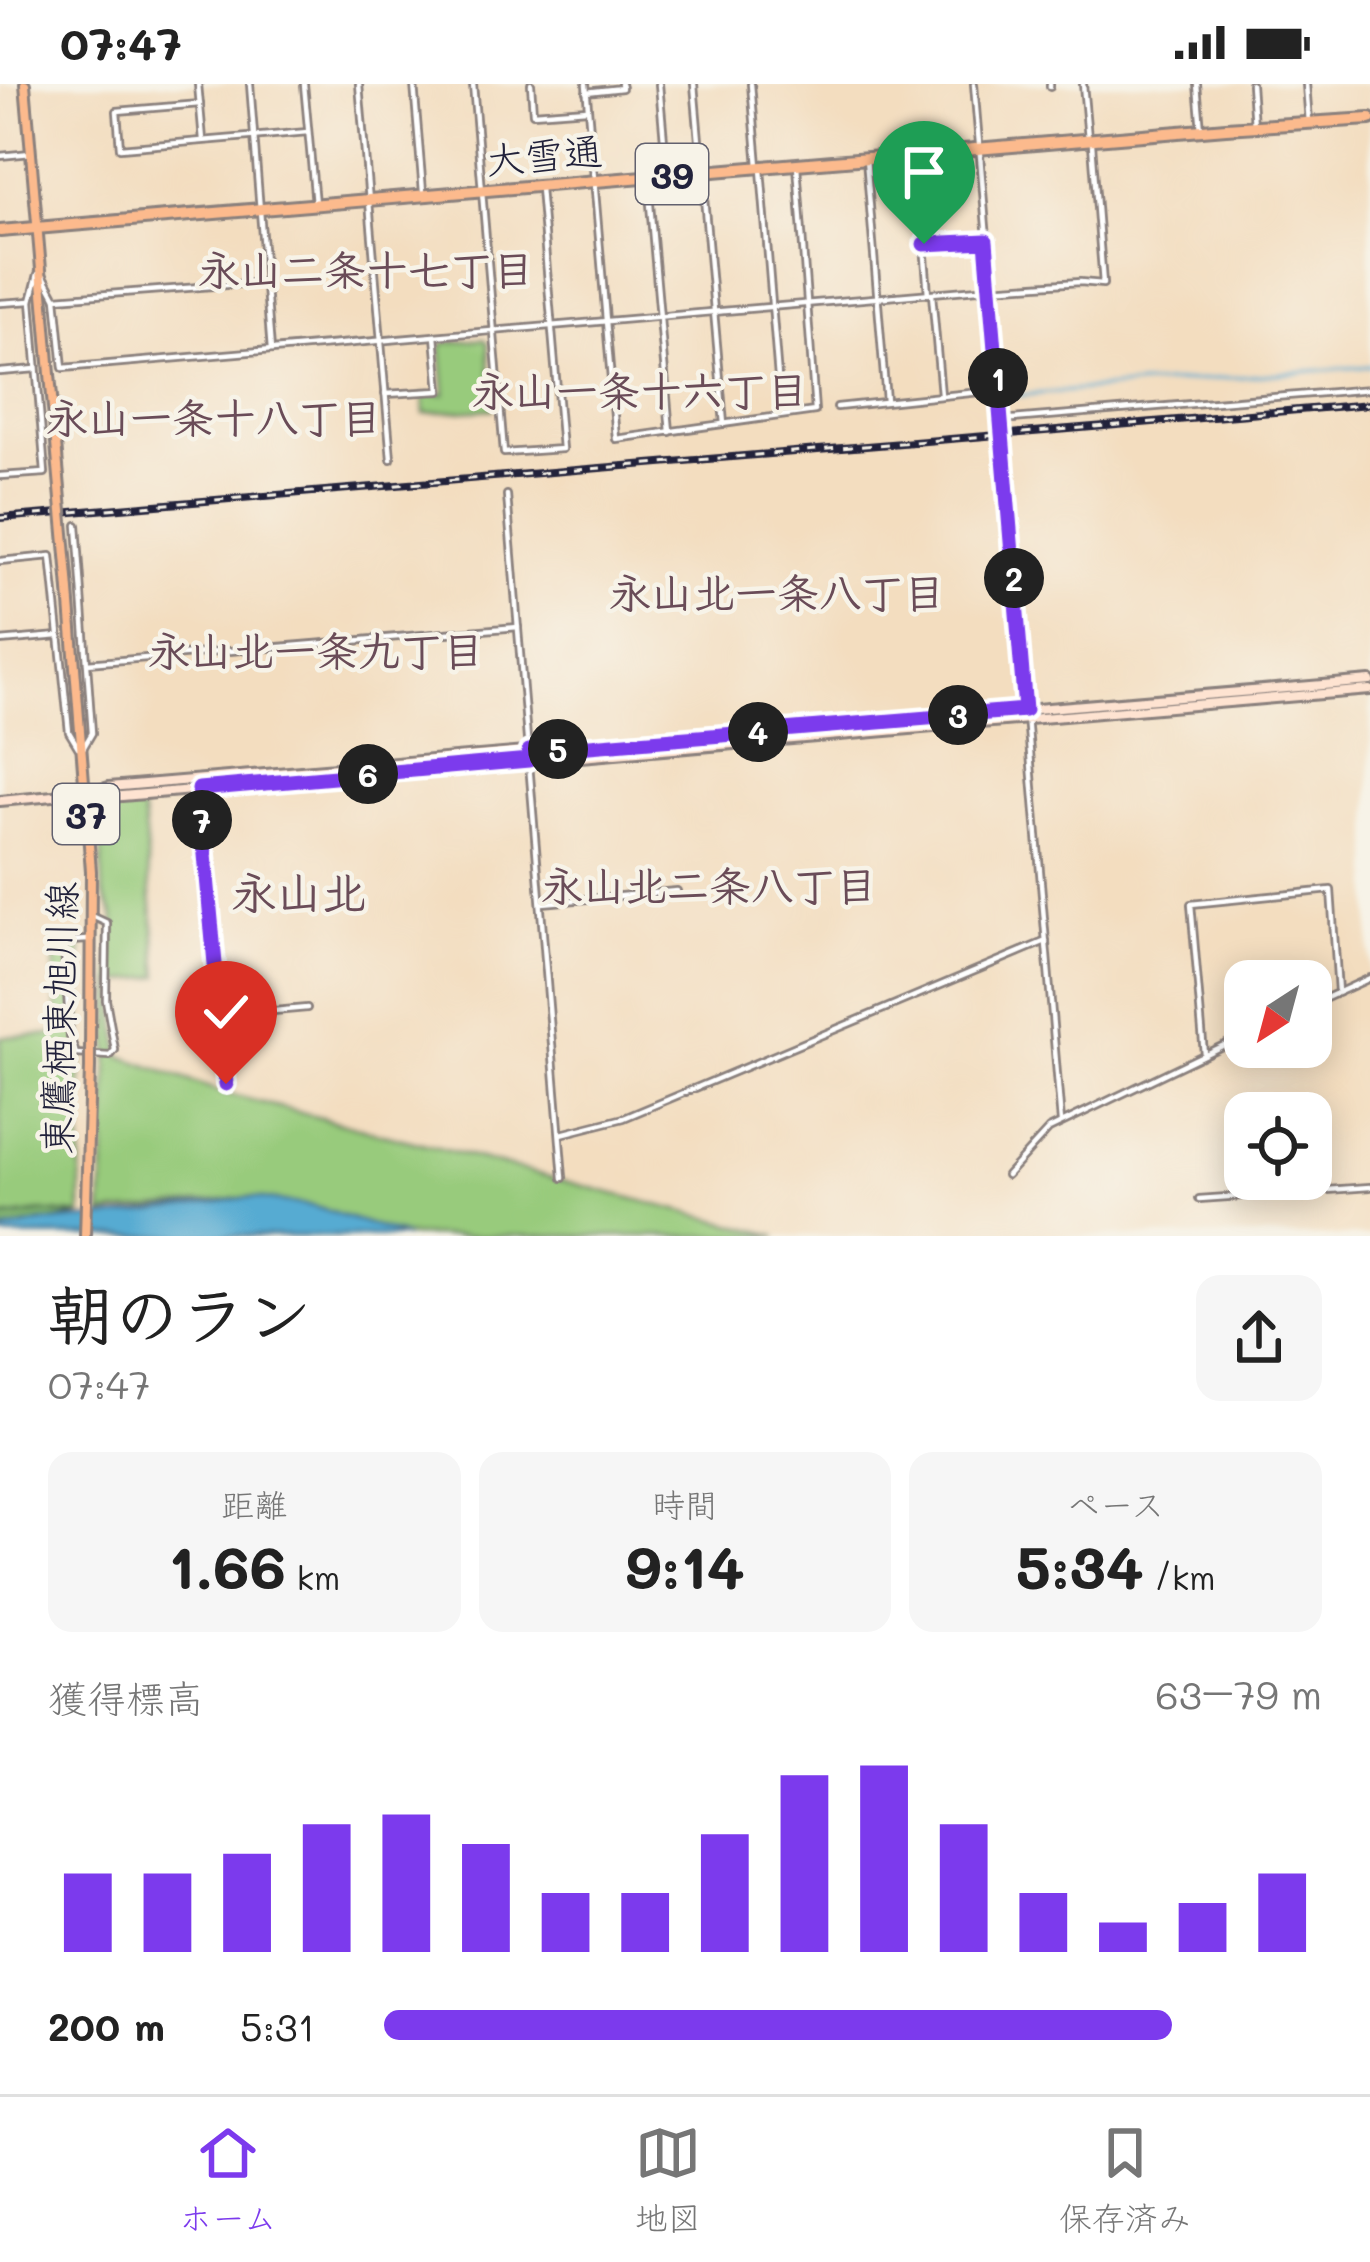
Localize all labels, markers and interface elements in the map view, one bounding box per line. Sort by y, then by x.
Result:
text: 07:47 [60,13,182,71]
pin [873,121,975,244]
street label: 大雪通 [483,123,605,185]
icon: arrive [891,139,957,205]
road number: 39 [636,144,708,204]
district label: 永山二条十七丁目 [198,241,534,296]
pin: 1 [968,348,1028,408]
text: 1 [991,356,1005,399]
district label: 永山一条十六丁目 [472,362,808,417]
district label: 永山一条十八丁目 [46,389,382,444]
pin: 2 [984,548,1044,608]
text: 2 [1005,556,1023,599]
district label: 永山北一条八丁目 [609,564,945,619]
district label: 永山北一条九丁目 [148,622,484,677]
pin: 3 [928,685,988,745]
text: 3 [948,693,968,736]
pin: 4 [728,702,788,762]
text: 4 [748,710,768,753]
pin: 5 [528,719,588,779]
text: 5 [548,727,568,770]
pin: 6 [338,744,398,804]
text: 6 [358,752,378,795]
road number: 37 [53,784,119,844]
pin: 7 [172,790,232,850]
text: 7 [193,798,211,841]
district label: 永山北二条八丁目 [541,857,877,912]
district label: 永山北 [231,862,367,920]
street label: 東鷹栖東旭川線 [30,881,86,1155]
north arrow [1224,960,1332,1068]
map controls [1224,960,1332,1200]
pin [175,961,277,1084]
icon: check [193,979,259,1045]
button: locate [1224,1092,1332,1200]
text: 朝のラン [48,1270,312,1356]
button: share [1196,1275,1322,1401]
text: 07:47 [48,1358,150,1409]
text: 距離 [221,1482,287,1525]
text: 時間 [652,1482,718,1525]
text: ペース [1067,1482,1164,1525]
text: 1.66 [168,1527,286,1605]
text: 9:14 [625,1527,745,1605]
text: 5:34 [1016,1527,1144,1605]
text: km [286,1555,340,1598]
text: /km [1144,1555,1216,1598]
text: 63–79 m [1155,1668,1322,1719]
text: 獲得標高 [48,1672,204,1723]
text: 200 m [48,2000,165,2051]
text: 5:31 [240,2000,315,2051]
tab: ホーム [179,2120,277,2240]
tab: 地図 [635,2120,701,2240]
tab: 保存済み [1059,2120,1191,2240]

